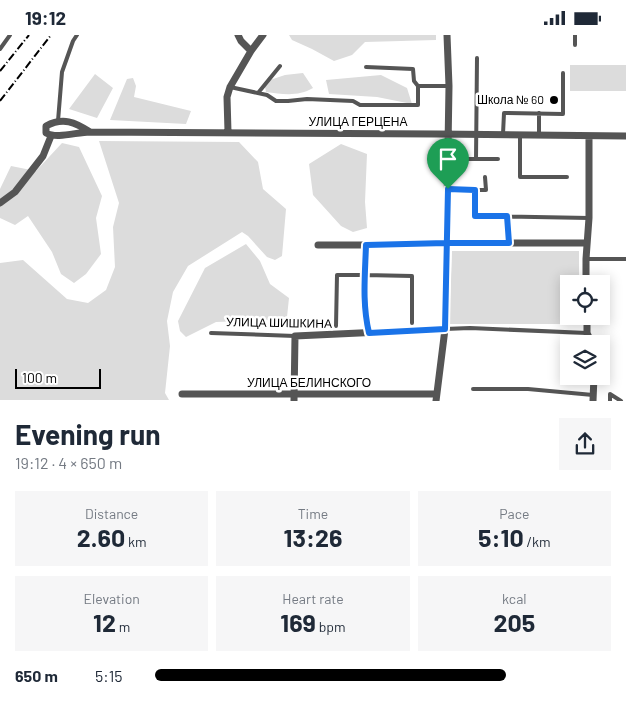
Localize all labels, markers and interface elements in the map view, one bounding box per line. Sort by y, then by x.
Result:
text: 19:12 [25,6,66,29]
place label: Школа № 60 [477,92,544,106]
marker: Школа № 60 [548,94,560,106]
street label: УЛИЦА ГЕРЦЕНА [308,114,408,129]
pin [427,138,469,189]
icon: arrive [434,145,462,173]
map controls [560,275,610,385]
button: locate [560,275,610,325]
street label: УЛИЦА ШИШКИНА [226,314,332,331]
button: layers [560,335,610,385]
scale bar [15,365,101,389]
text: 100 m [22,369,57,386]
street label: УЛИЦА БЕЛИНСКОГО [247,375,371,390]
text: Evening run [15,417,161,451]
button: share [559,418,611,470]
text: 19:12 · 4 × 650 m [15,453,122,472]
text: Distance [85,505,138,522]
text: Time [298,505,328,522]
text: Pace [499,505,529,522]
text: 2.60 [77,522,125,552]
text: 13:26 [284,522,342,552]
text: 5:10 [478,522,524,552]
text: km [125,533,147,550]
text: /km [524,533,551,550]
text: Elevation [83,590,140,607]
text: Heart rate [282,590,344,607]
text: kcal [502,590,527,607]
text: 12 [93,607,116,637]
text: 169 [280,607,316,637]
text: 205 [493,607,535,637]
text: m [116,618,130,635]
text: bpm [316,618,346,635]
text: 650 m [15,666,58,685]
text: 5:15 [95,666,122,685]

